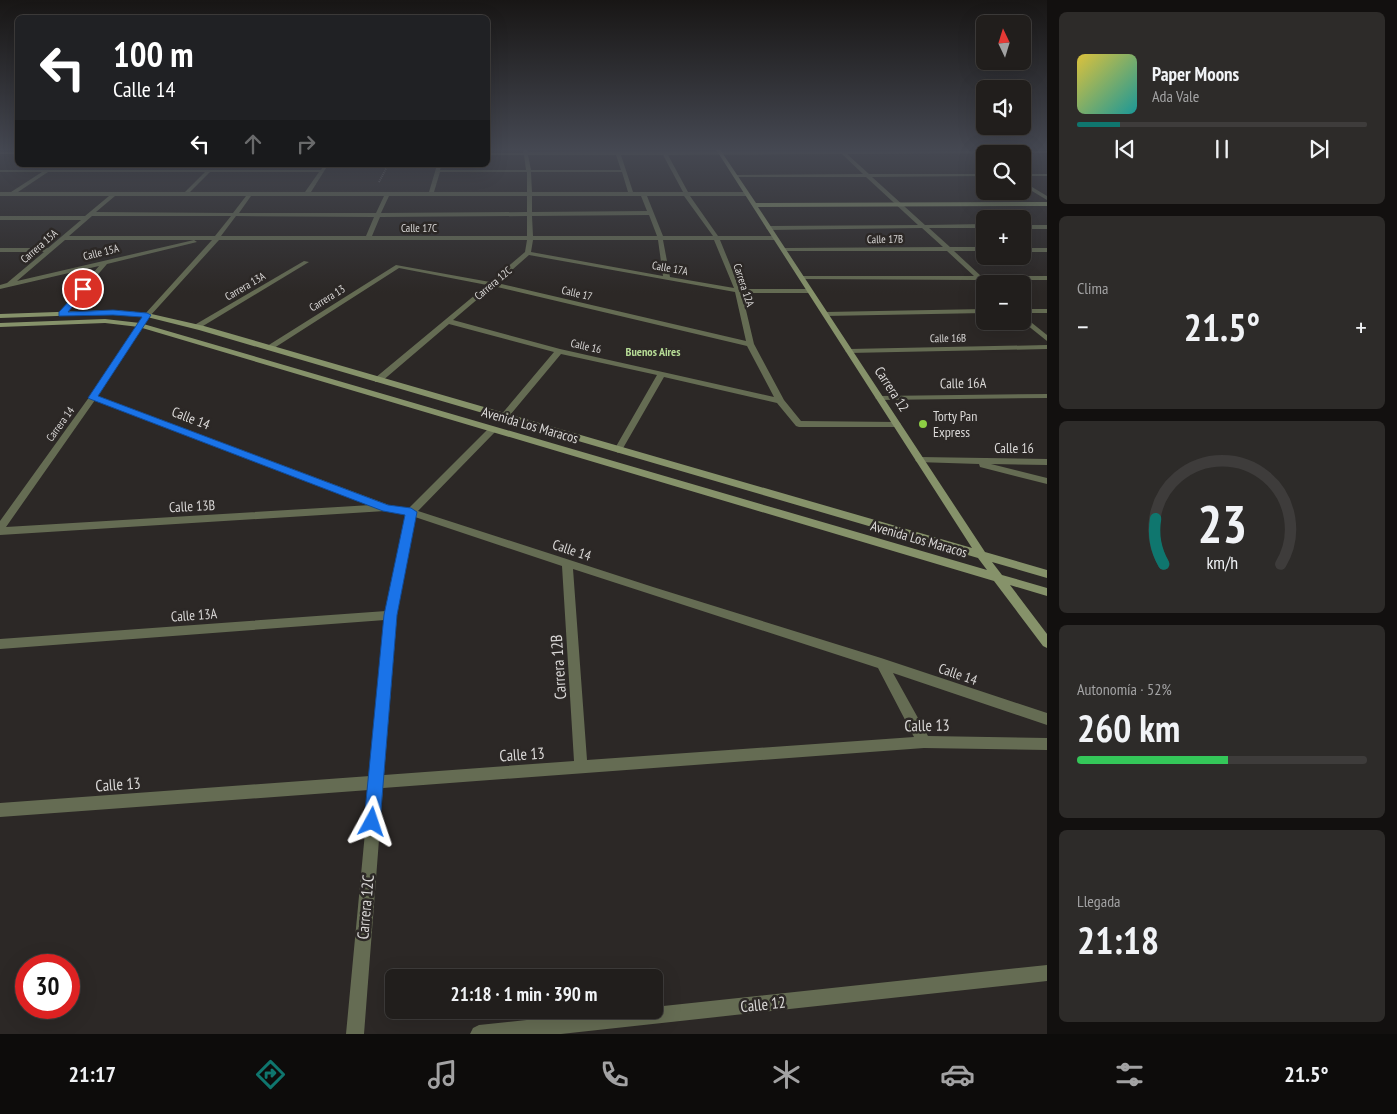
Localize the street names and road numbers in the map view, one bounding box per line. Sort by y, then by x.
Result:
street label: Calle 17C [401,221,437,235]
street label: Carrera 15A [18,226,61,266]
street label: Calle 17B [867,232,903,246]
street label: Calle 15A [82,241,121,263]
street label: Calle 17A [651,258,690,278]
street label: Carrera 12A [730,262,758,309]
street label: Carrera 12C [471,263,515,303]
street label: Carrera 13A [222,268,269,303]
street label: Carrera 13 [307,282,348,314]
street label: Calle 17 [560,283,594,303]
street label: Calle 16B [930,331,966,345]
street label: Calle 16 [569,336,603,356]
street label: Carrera 12 [871,363,913,415]
street label: Calle 16A [940,374,987,392]
street label: Calle 14 [169,402,213,434]
street label: Avenida Los Maracos [480,403,581,447]
street label: Carrera 14 [43,404,77,444]
street label: Calle 16 [994,439,1034,457]
street label: Calle 13B [168,496,216,516]
street label: Avenida Los Maracos [869,517,970,561]
street label: Calle 14 [550,535,594,565]
street label: Calle 13A [170,604,218,626]
street label: Carrera 12B [546,634,570,700]
street label: Calle 14 [936,659,980,689]
street label: Calle 13 [904,715,950,735]
street label: Calle 13 [499,742,545,766]
street label: Calle 13 [95,772,141,796]
street label: Carrera 12C [352,874,378,940]
street label: Calle 12 [739,992,787,1016]

